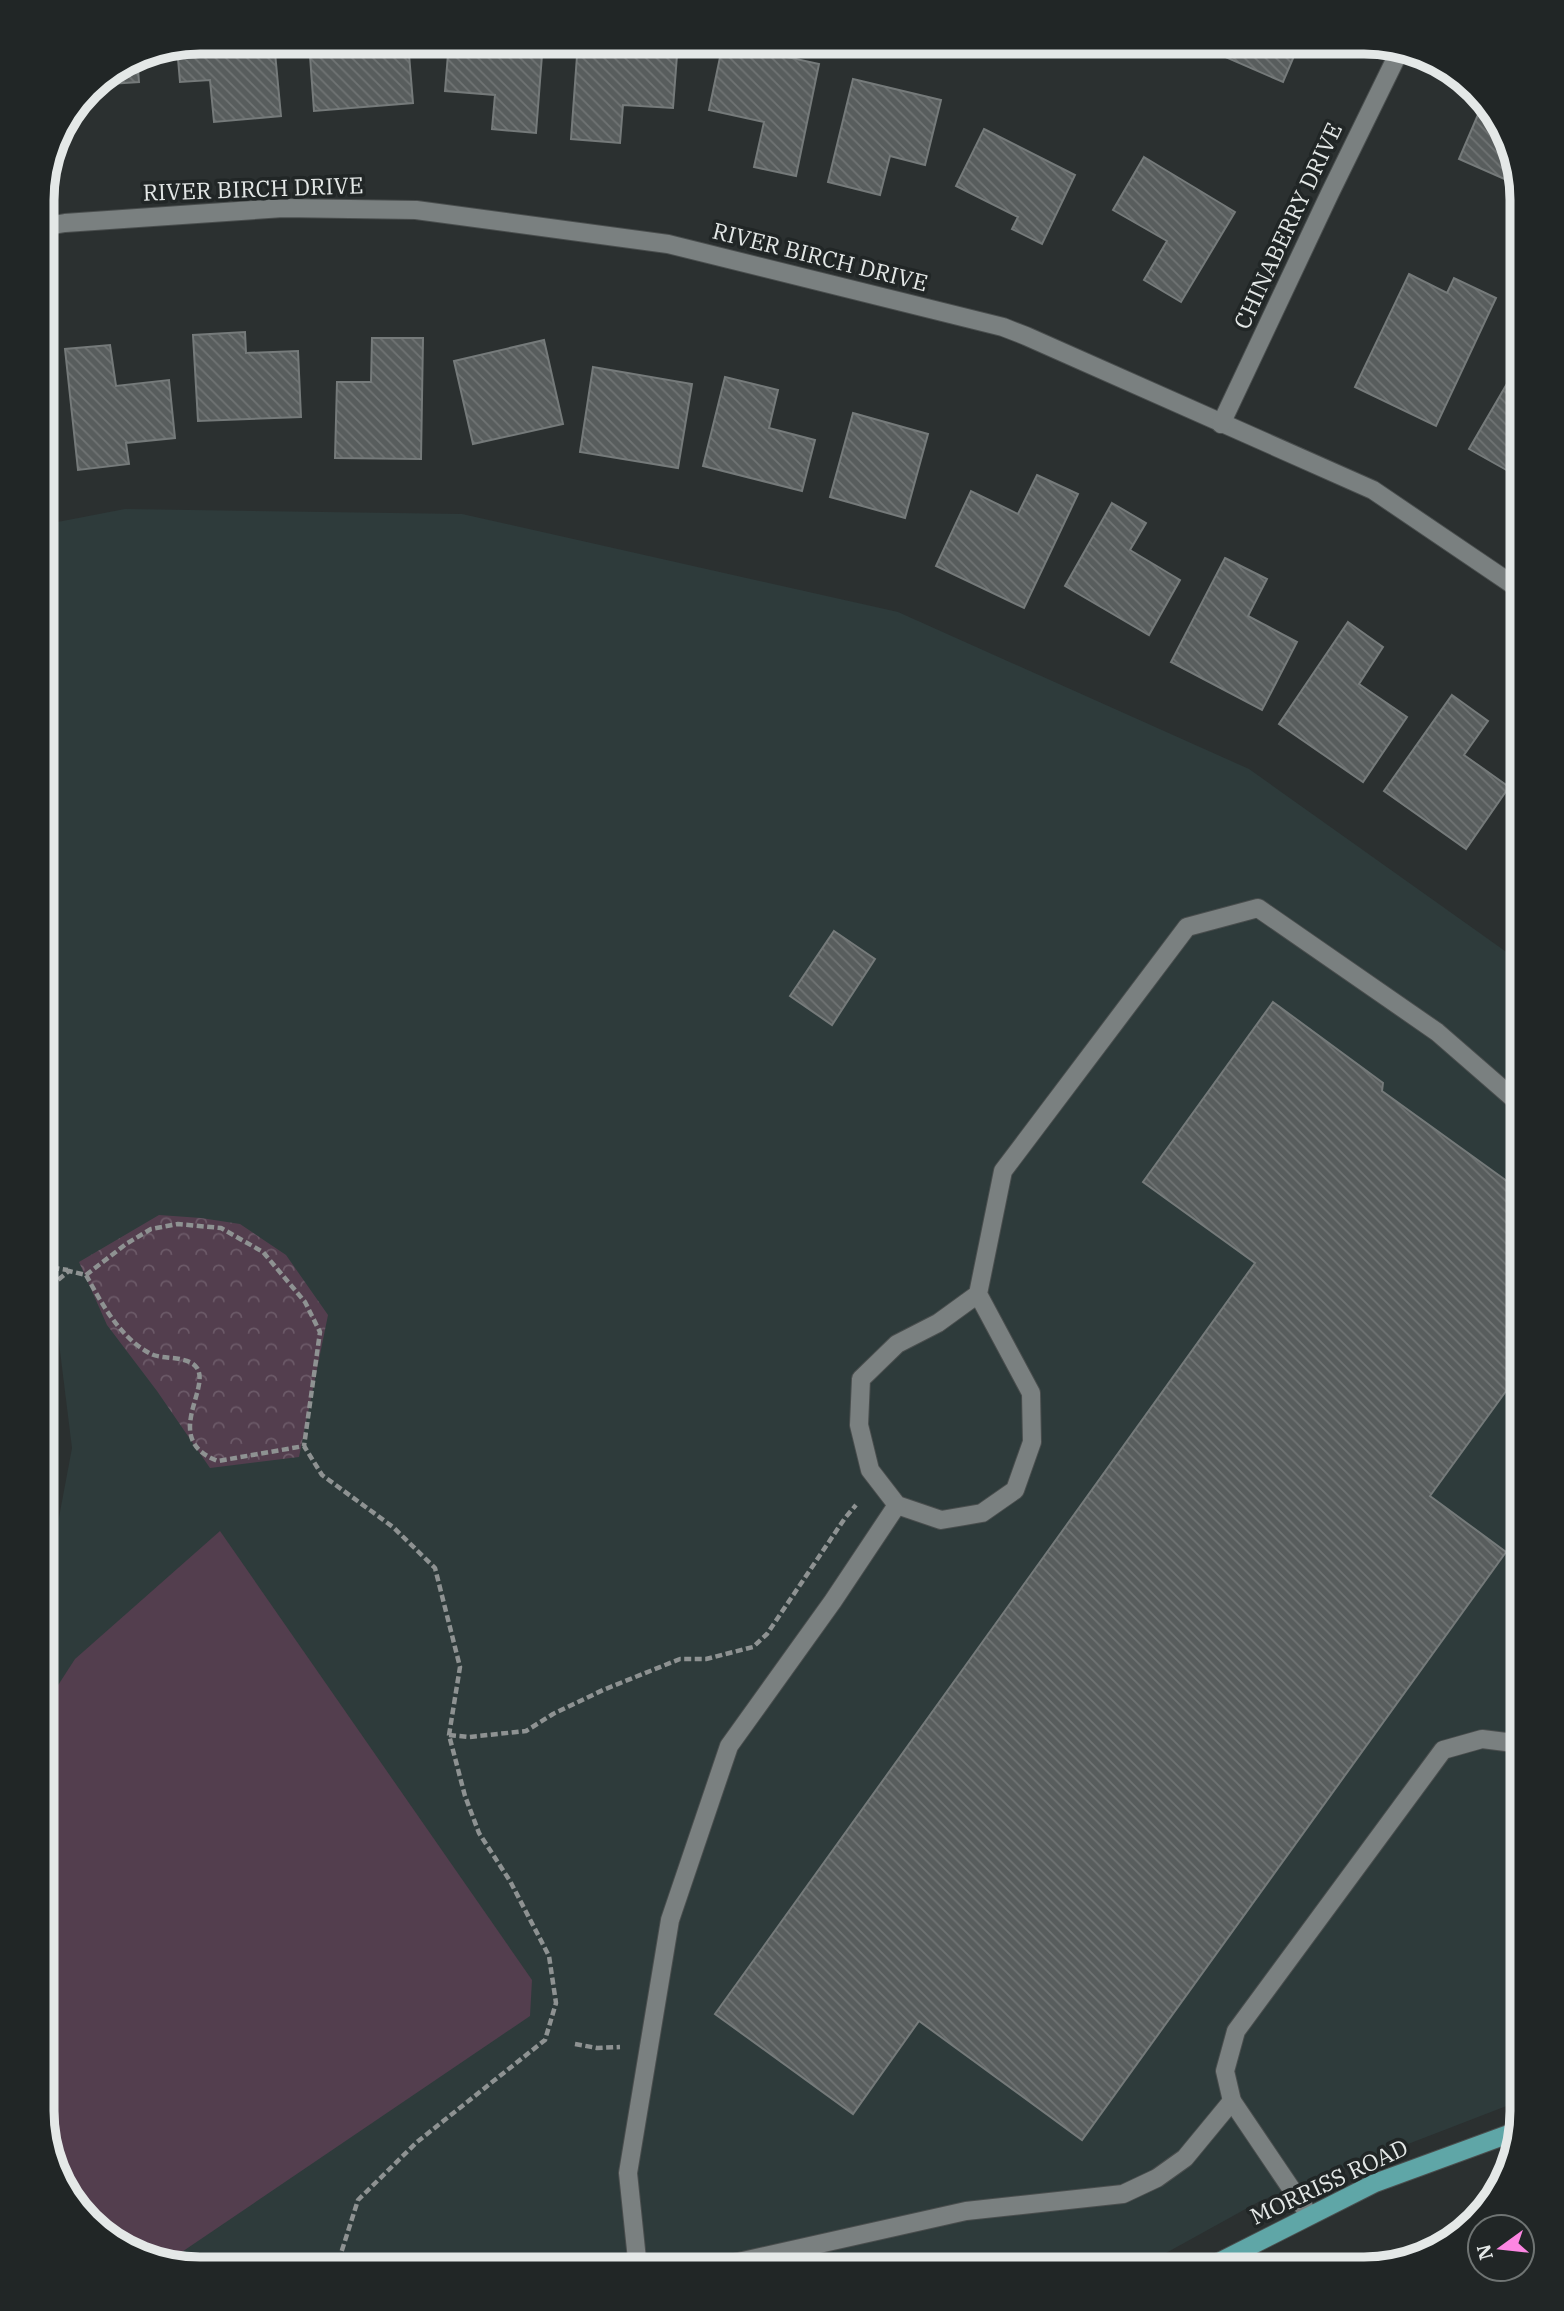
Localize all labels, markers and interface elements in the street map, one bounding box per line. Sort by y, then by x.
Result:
street label: CHINABERRY DRIVE [1226,118,1348,334]
street label: RIVER BIRCH DRIVE [142,169,364,207]
street label: RIVER BIRCH DRIVE [709,215,931,297]
street label: MORRISS ROAD [1245,2131,1412,2231]
north arrow [1466,2213,1536,2283]
text: N [1471,2242,1498,2263]

